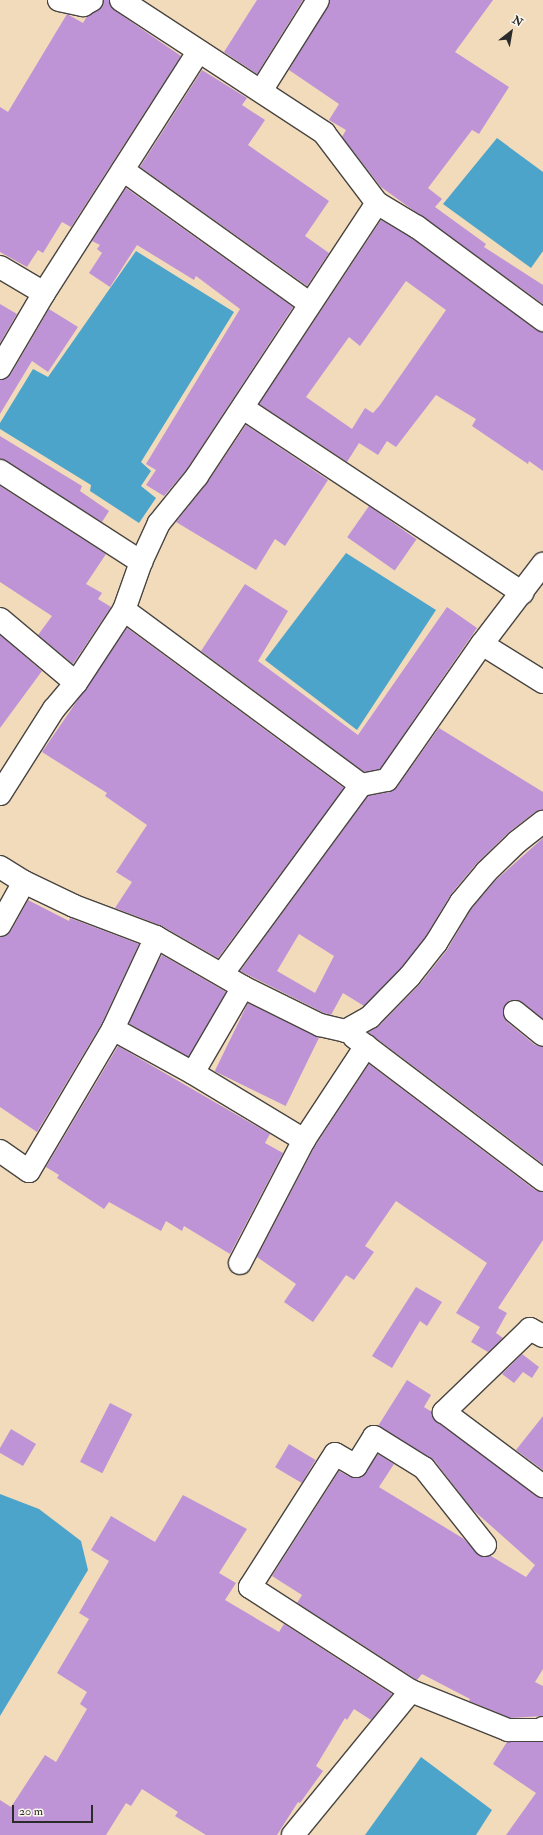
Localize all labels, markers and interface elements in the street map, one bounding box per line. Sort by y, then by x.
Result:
north arrow [491,12,531,52]
text: N [510,13,525,29]
scale bar [14,1797,95,1823]
text: 20 m [19,1804,43,1819]

